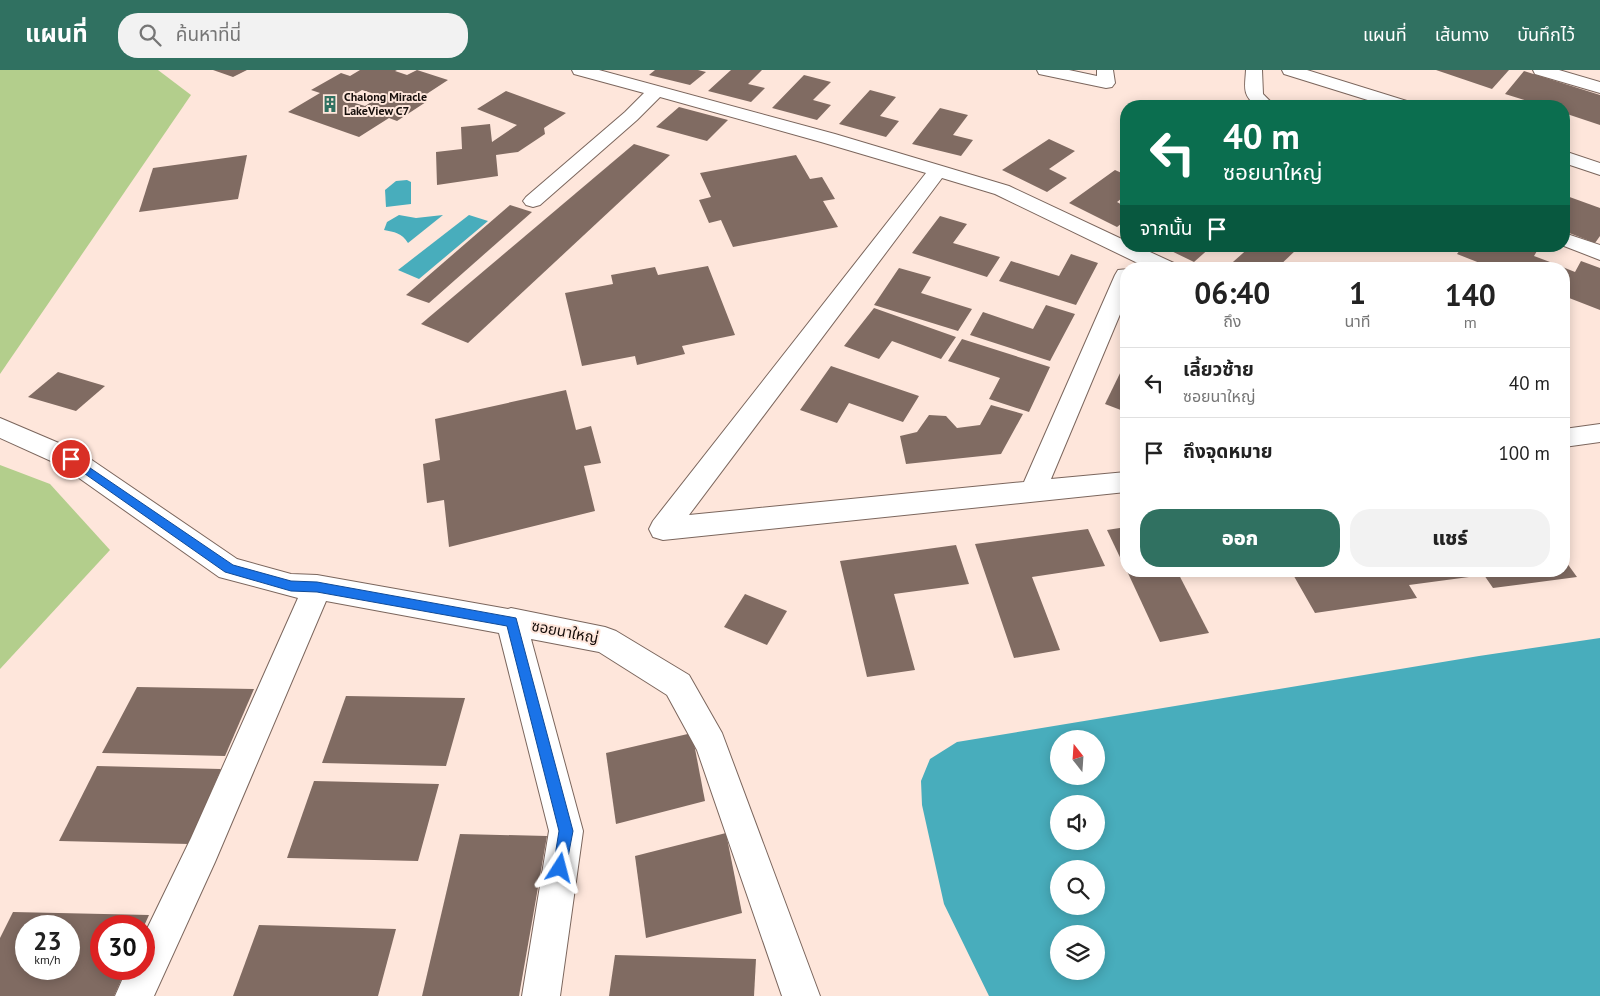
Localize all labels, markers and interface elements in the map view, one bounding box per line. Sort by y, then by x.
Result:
search box [118,13,468,58]
text: แผนที่ [25,18,88,49]
icon: search [136,21,164,49]
text: ค้นหาที่นี่ [176,22,241,46]
text: แผนที่ [1363,23,1407,46]
text: เส้นทาง [1435,23,1489,46]
text: บันทึกไว้ [1517,23,1575,46]
place label: Chalong Miracle LakeView C7 [344,89,427,118]
building icon: Chalong Miracle LakeView C7 [320,94,340,114]
text: 40 m [1223,113,1300,159]
icon: left [1140,120,1205,185]
text: ซอยนาใหญ่ [1223,158,1323,186]
icon: arrive [1203,215,1231,243]
text: จากนั้น [1140,216,1193,240]
text: 06:40 [1194,273,1270,312]
text: 1 [1349,273,1366,312]
text: 140 [1445,275,1496,314]
text: ถึง [1223,311,1241,331]
text: นาที [1345,311,1371,331]
text: m [1464,312,1477,332]
text: เลี้ยวซ้าย [1183,357,1254,381]
icon: left [1140,369,1168,397]
text: 40 m [1509,371,1550,395]
text: ซอยนาใหญ่ [1183,386,1255,406]
pin [50,438,92,480]
icon: arrive [1140,439,1168,467]
text: ถึงจุดหมาย [1183,439,1273,463]
text: 100 m [1498,441,1550,465]
icon: arrive [57,445,85,473]
button: ออก [1140,509,1340,567]
button: แชร์ [1350,509,1550,567]
street label: ซอยนาใหญ่ [530,616,600,647]
north arrow [1050,730,1105,785]
map controls [1050,730,1105,980]
button: sound [1050,795,1105,850]
position arrow [533,841,585,893]
button: search [1050,860,1105,915]
speed limit sign: 30 [90,915,155,980]
text: 23 [33,925,62,957]
button: layers [1050,925,1105,980]
text: km/h [34,952,61,967]

